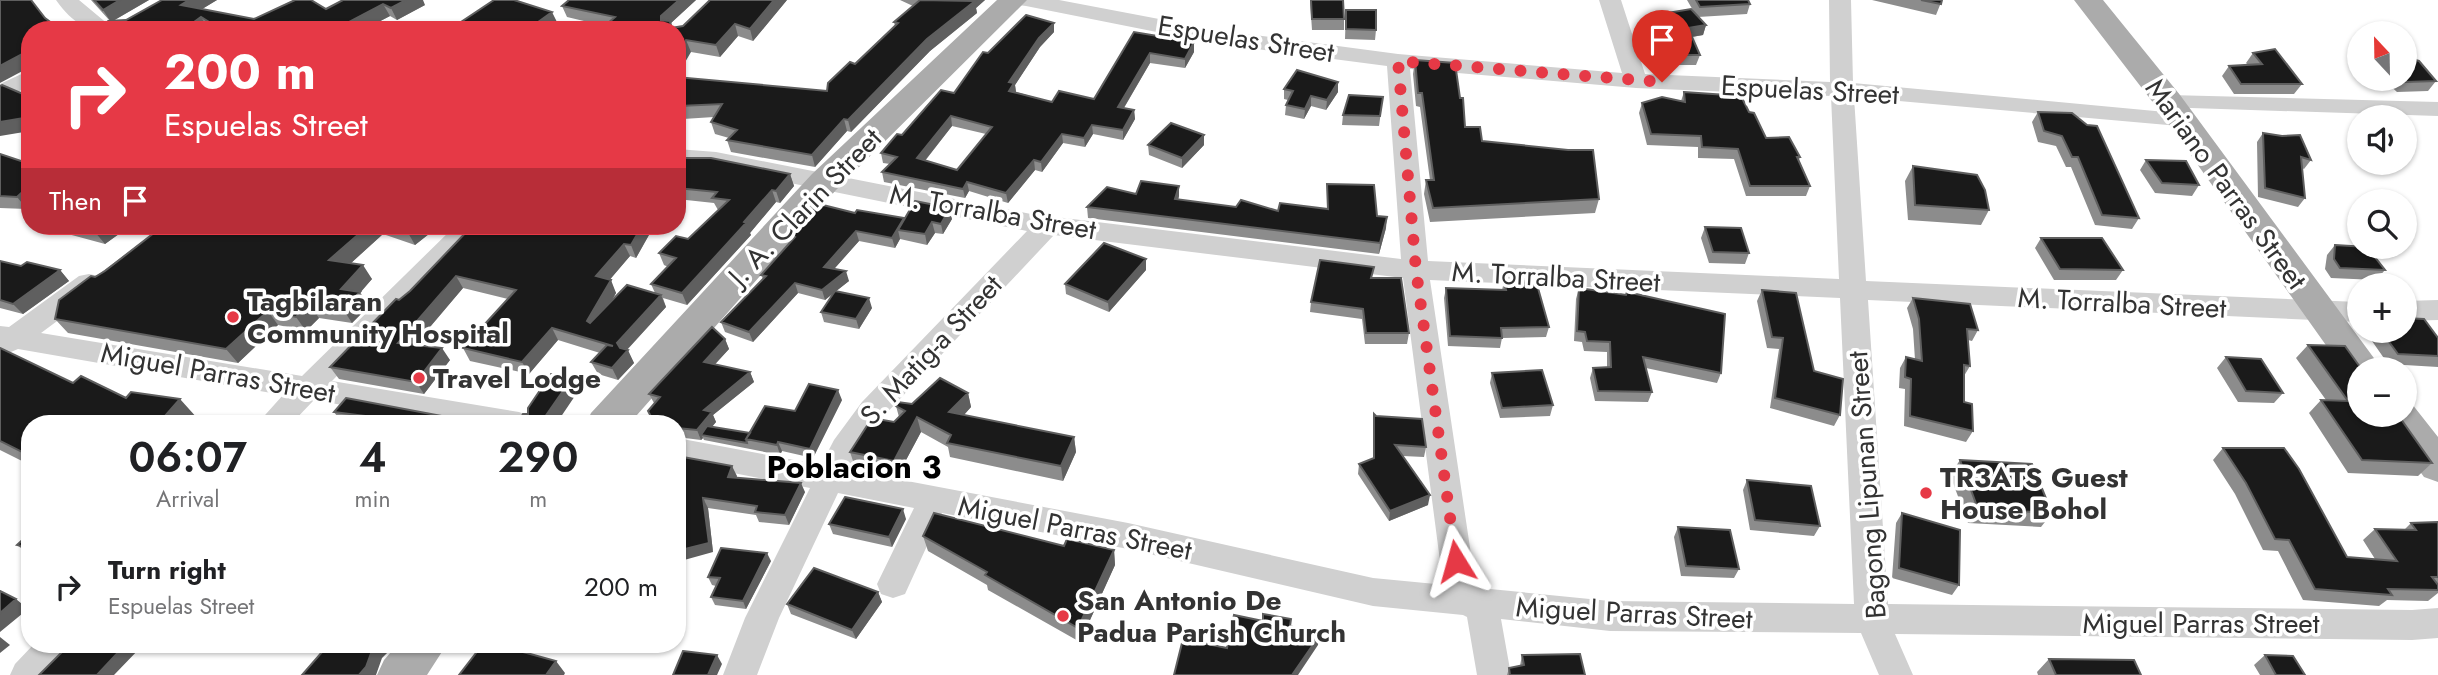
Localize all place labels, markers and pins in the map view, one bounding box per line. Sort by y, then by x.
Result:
pin [1632,10,1692,82]
place label: Tagbilaran Community Hospital [247,281,509,354]
marker: Tagbilaran Community Hospital [225,309,241,325]
place label: Travel Lodge [433,358,601,399]
marker: Travel Lodge [411,370,427,386]
place label: TR3ATS Guest House Bohol [1940,457,2128,530]
marker: TR3ATS Guest House Bohol [1918,485,1934,501]
place label: San Antonio De Padua Parish Church [1077,580,1346,653]
marker: San Antonio De Padua Parish Church [1055,608,1071,624]

